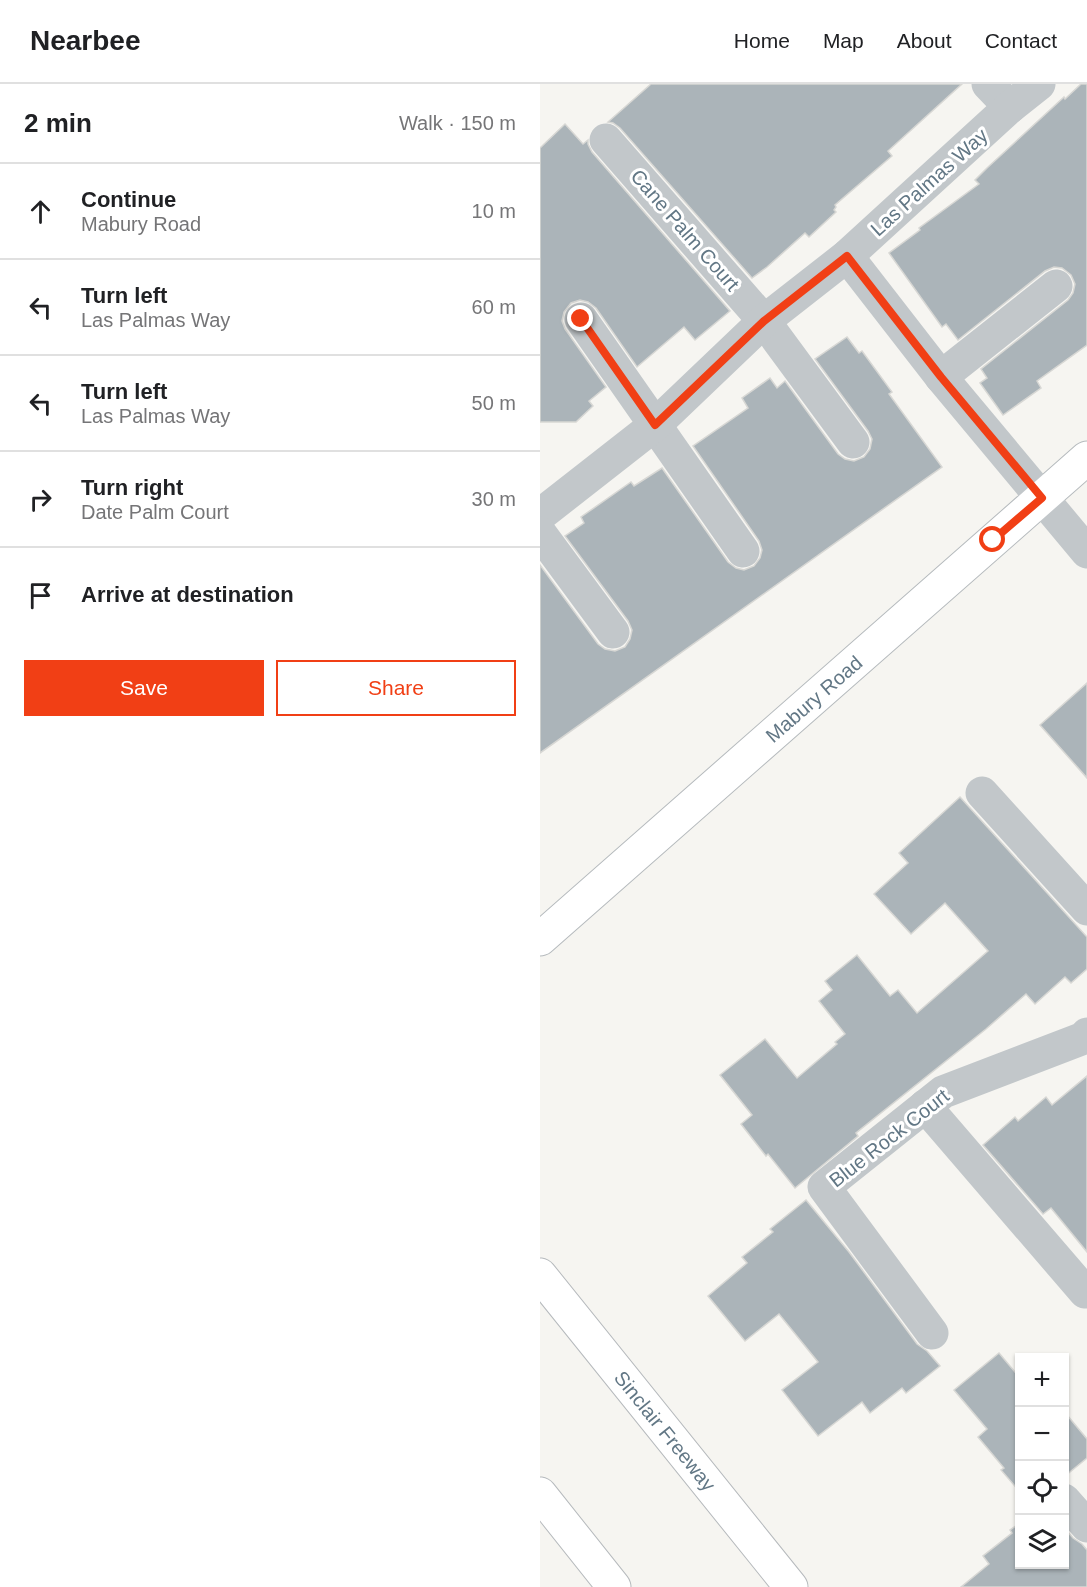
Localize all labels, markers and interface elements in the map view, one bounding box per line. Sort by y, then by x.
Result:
text: Nearbee [30,25,141,56]
text: Home [734,29,790,52]
text: Map [823,29,864,52]
text: About [897,29,952,52]
text: Contact [985,29,1057,52]
text: 2 min [24,108,92,138]
text: Walk · 150 m [399,112,516,134]
street label: Las Palmas Way [866,124,992,240]
street label: Cane Palm Court [626,165,744,295]
text: Continue [81,187,176,212]
icon: ahead [24,195,57,228]
text: 10 m [472,200,516,222]
text: Mabury Road [81,213,201,235]
text: Turn left [81,283,167,308]
icon: left [24,291,57,324]
text: 60 m [472,296,516,318]
route end [567,305,593,331]
text: Las Palmas Way [81,309,230,331]
text: Turn left [81,379,167,404]
icon: left [24,387,57,420]
text: 50 m [472,392,516,414]
text: Las Palmas Way [81,405,230,427]
text: Turn right [81,475,183,500]
icon: right [24,483,57,516]
text: 30 m [472,488,516,510]
text: Date Palm Court [81,501,229,523]
route start [979,526,1005,552]
icon: arrive [24,579,57,612]
text: Arrive at destination [81,582,294,607]
street label: Mabury Road [761,651,867,747]
button: Save [24,660,264,716]
button: Share [276,660,516,716]
street label: Blue Rock Court [825,1084,953,1191]
map controls [1015,1353,1069,1569]
button: + [1015,1353,1069,1407]
street label: Sinclair Freeway [610,1367,720,1495]
button: − [1015,1407,1069,1461]
button: locate [1015,1461,1069,1515]
button: layers [1015,1515,1069,1569]

